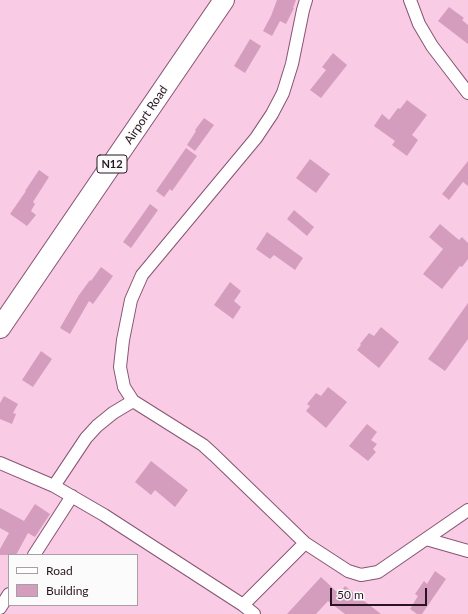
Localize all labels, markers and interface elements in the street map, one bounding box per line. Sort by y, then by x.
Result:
street label: Airport Road [121,83,171,147]
road number: N12 [97,155,127,173]
legend [8,554,138,606]
text: Road [46,563,73,578]
scale bar [332,580,429,606]
text: Building [46,583,89,598]
text: 50 m [337,587,364,602]

